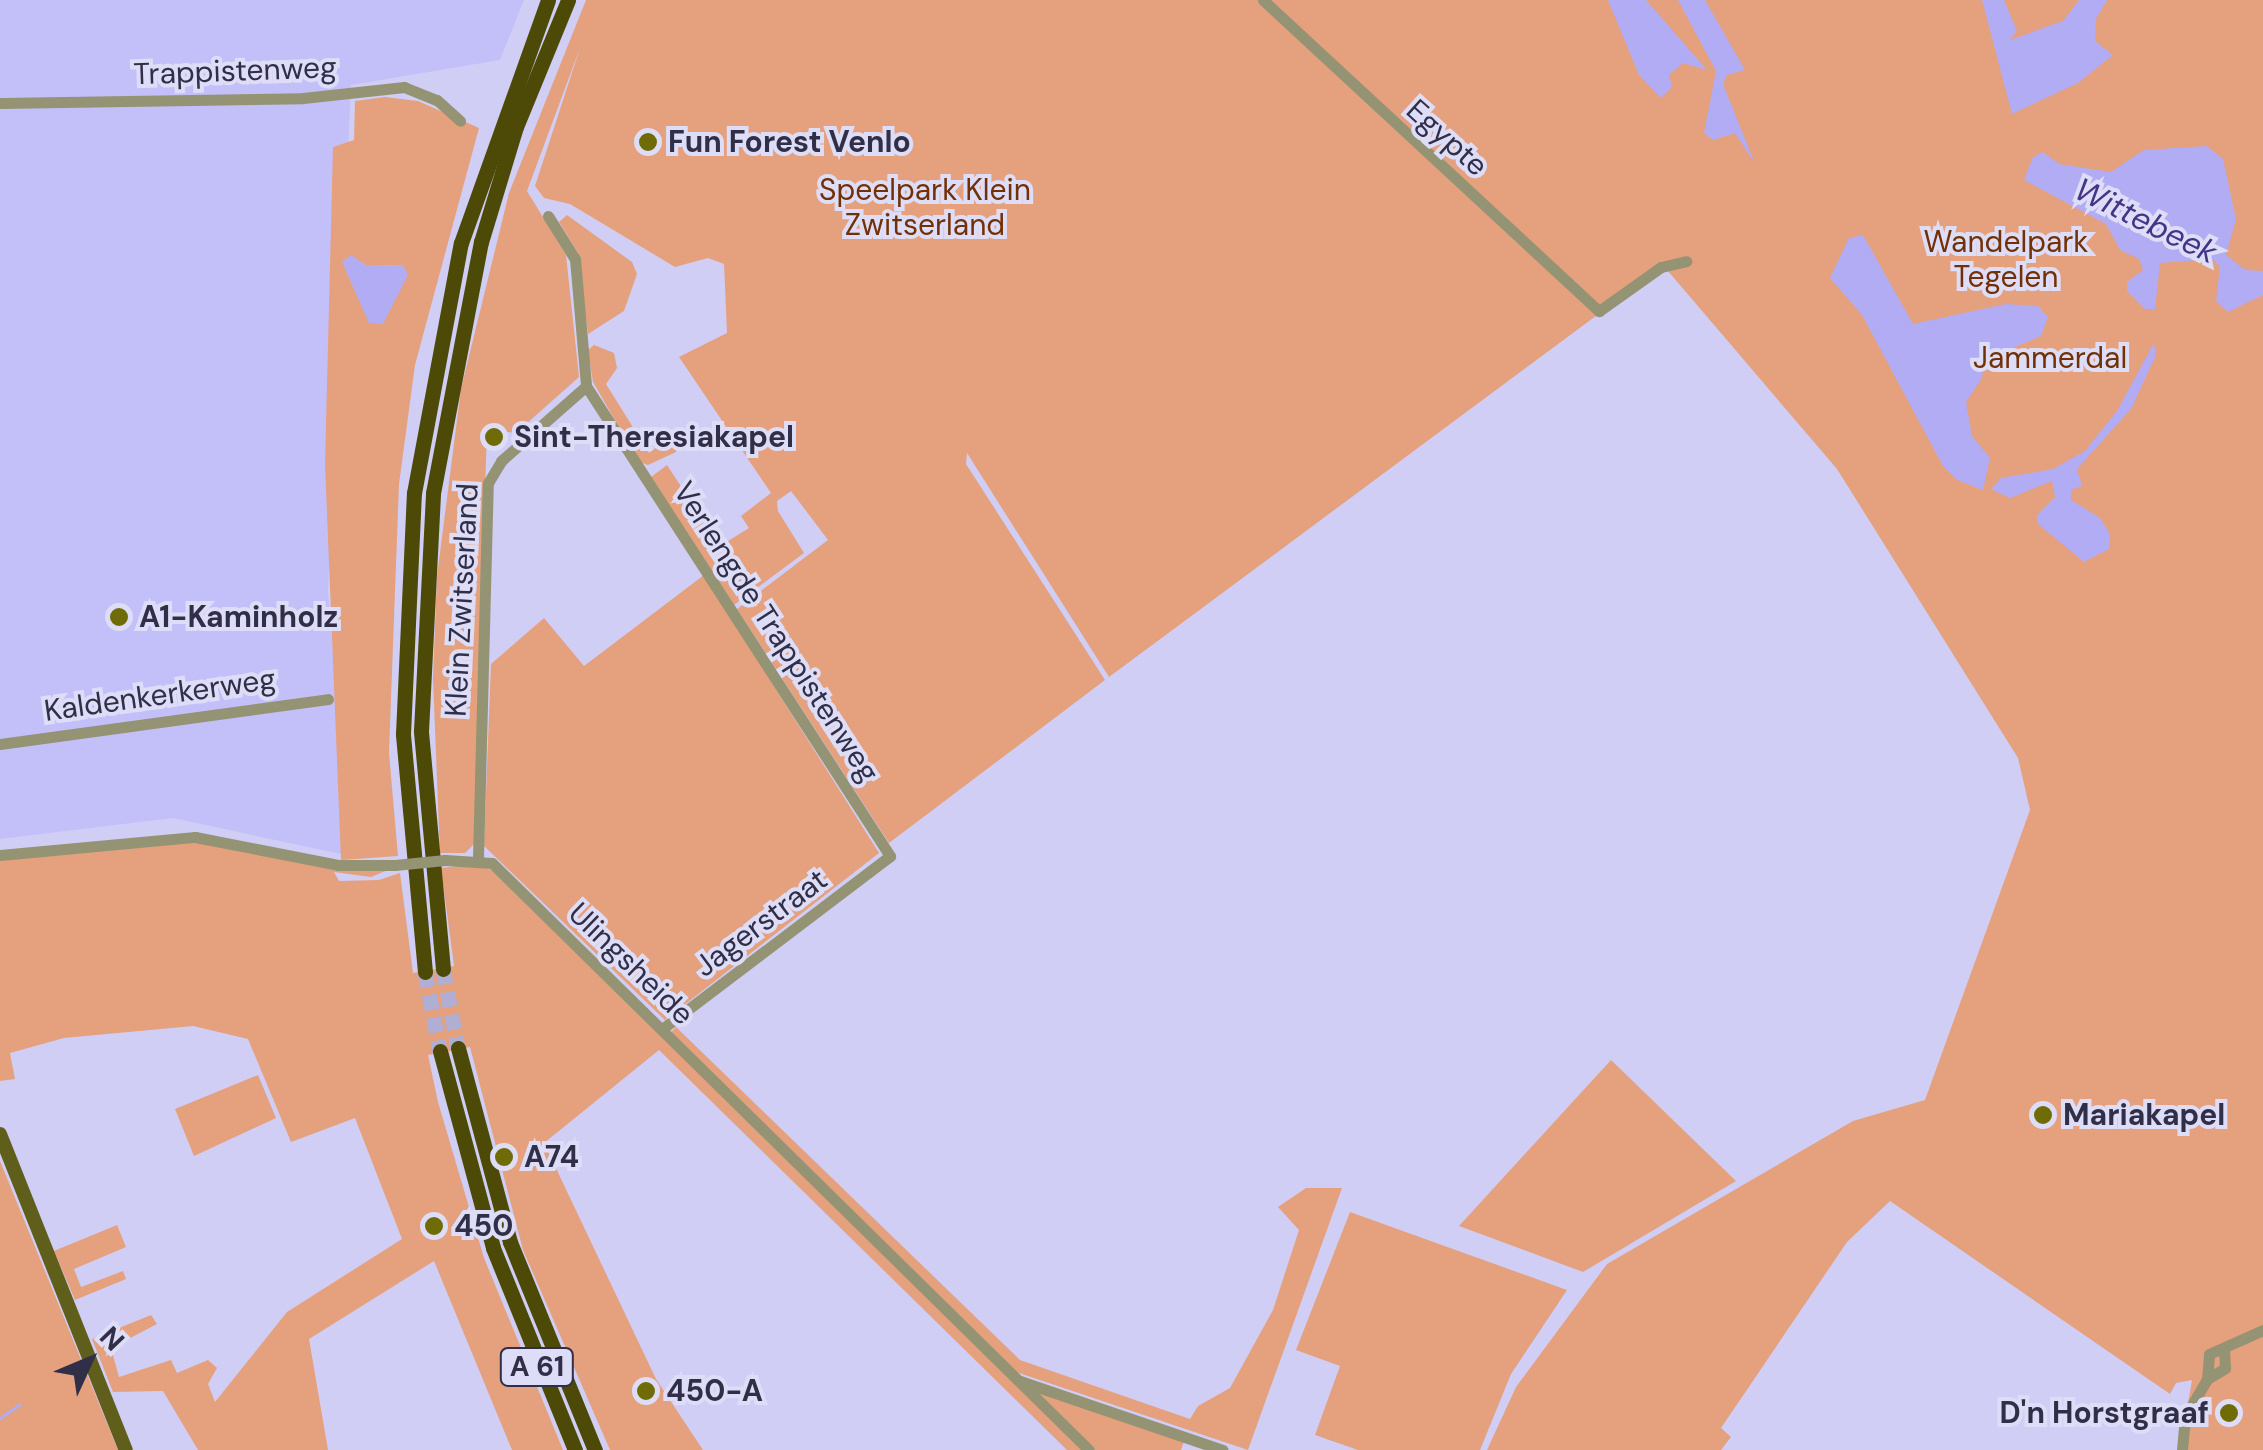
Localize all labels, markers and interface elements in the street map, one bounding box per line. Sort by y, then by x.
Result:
street label: Trappistenweg [133,49,337,93]
street label: Egypte [1399,92,1495,184]
place label: Fun Forest Venlo [668,124,911,160]
marker: Fun Forest Venlo [637,131,659,153]
water label: Wittebeek [2068,170,2224,272]
park label: Speelpark Klein Zwitserland [819,172,1031,242]
park label: Wandelpark Tegelen [1924,224,2088,294]
park label: Jammerdal [1973,340,2127,376]
place label: Sint-Theresiakapel [514,419,794,455]
marker: Sint-Theresiakapel [483,426,505,448]
street label: Verlengde Trappistenweg [665,475,887,789]
street label: Klein Zwitserland [438,482,486,718]
place label: A1-Kaminholz [139,599,338,635]
marker: A1-Kaminholz [108,606,130,628]
street label: Kaldenkerkerweg [42,661,278,729]
street label: Jagerstraat [688,861,834,985]
street label: Ulingsheide [561,896,701,1032]
place label: Mariakapel [2063,1097,2225,1133]
marker: Mariakapel [2032,1104,2054,1126]
place label: A74 [524,1139,579,1175]
marker: A74 [493,1146,515,1168]
place label: 450 [454,1208,513,1244]
marker: 450 [423,1215,445,1237]
north arrow [40,1310,140,1410]
text: N [92,1319,132,1359]
road number: A 61 [500,1344,574,1390]
place label: 450-A [666,1373,763,1409]
marker: 450-A [635,1380,657,1402]
place label: D'n Horstgraaf [1999,1395,2209,1431]
marker: D'n Horstgraaf [2218,1402,2240,1424]

